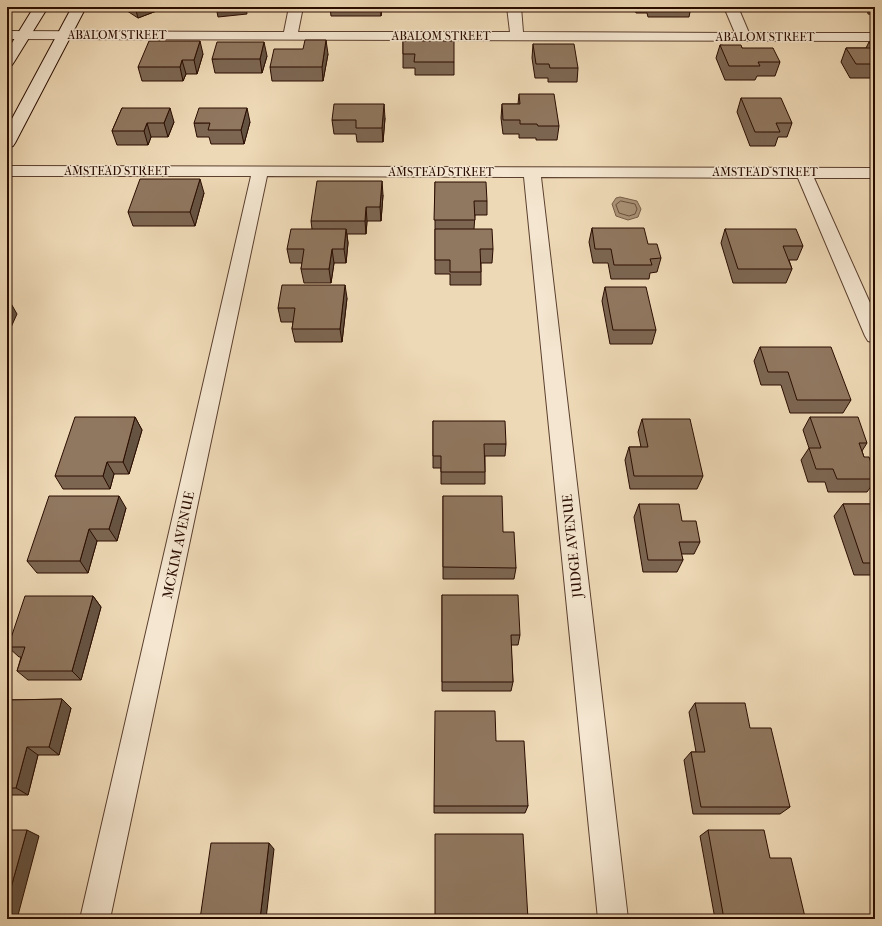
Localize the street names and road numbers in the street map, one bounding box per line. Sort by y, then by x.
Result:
street label: ABALOM STREET [66,28,168,42]
street label: ABALOM STREET [390,29,492,43]
street label: ABALOM STREET [714,30,816,44]
street label: AMSTEAD STREET [63,164,171,178]
street label: AMSTEAD STREET [387,165,495,179]
street label: AMSTEAD STREET [711,165,819,179]
street label: MCKIM AVENUE [159,489,198,600]
street label: JUDGE AVENUE [559,493,587,600]

